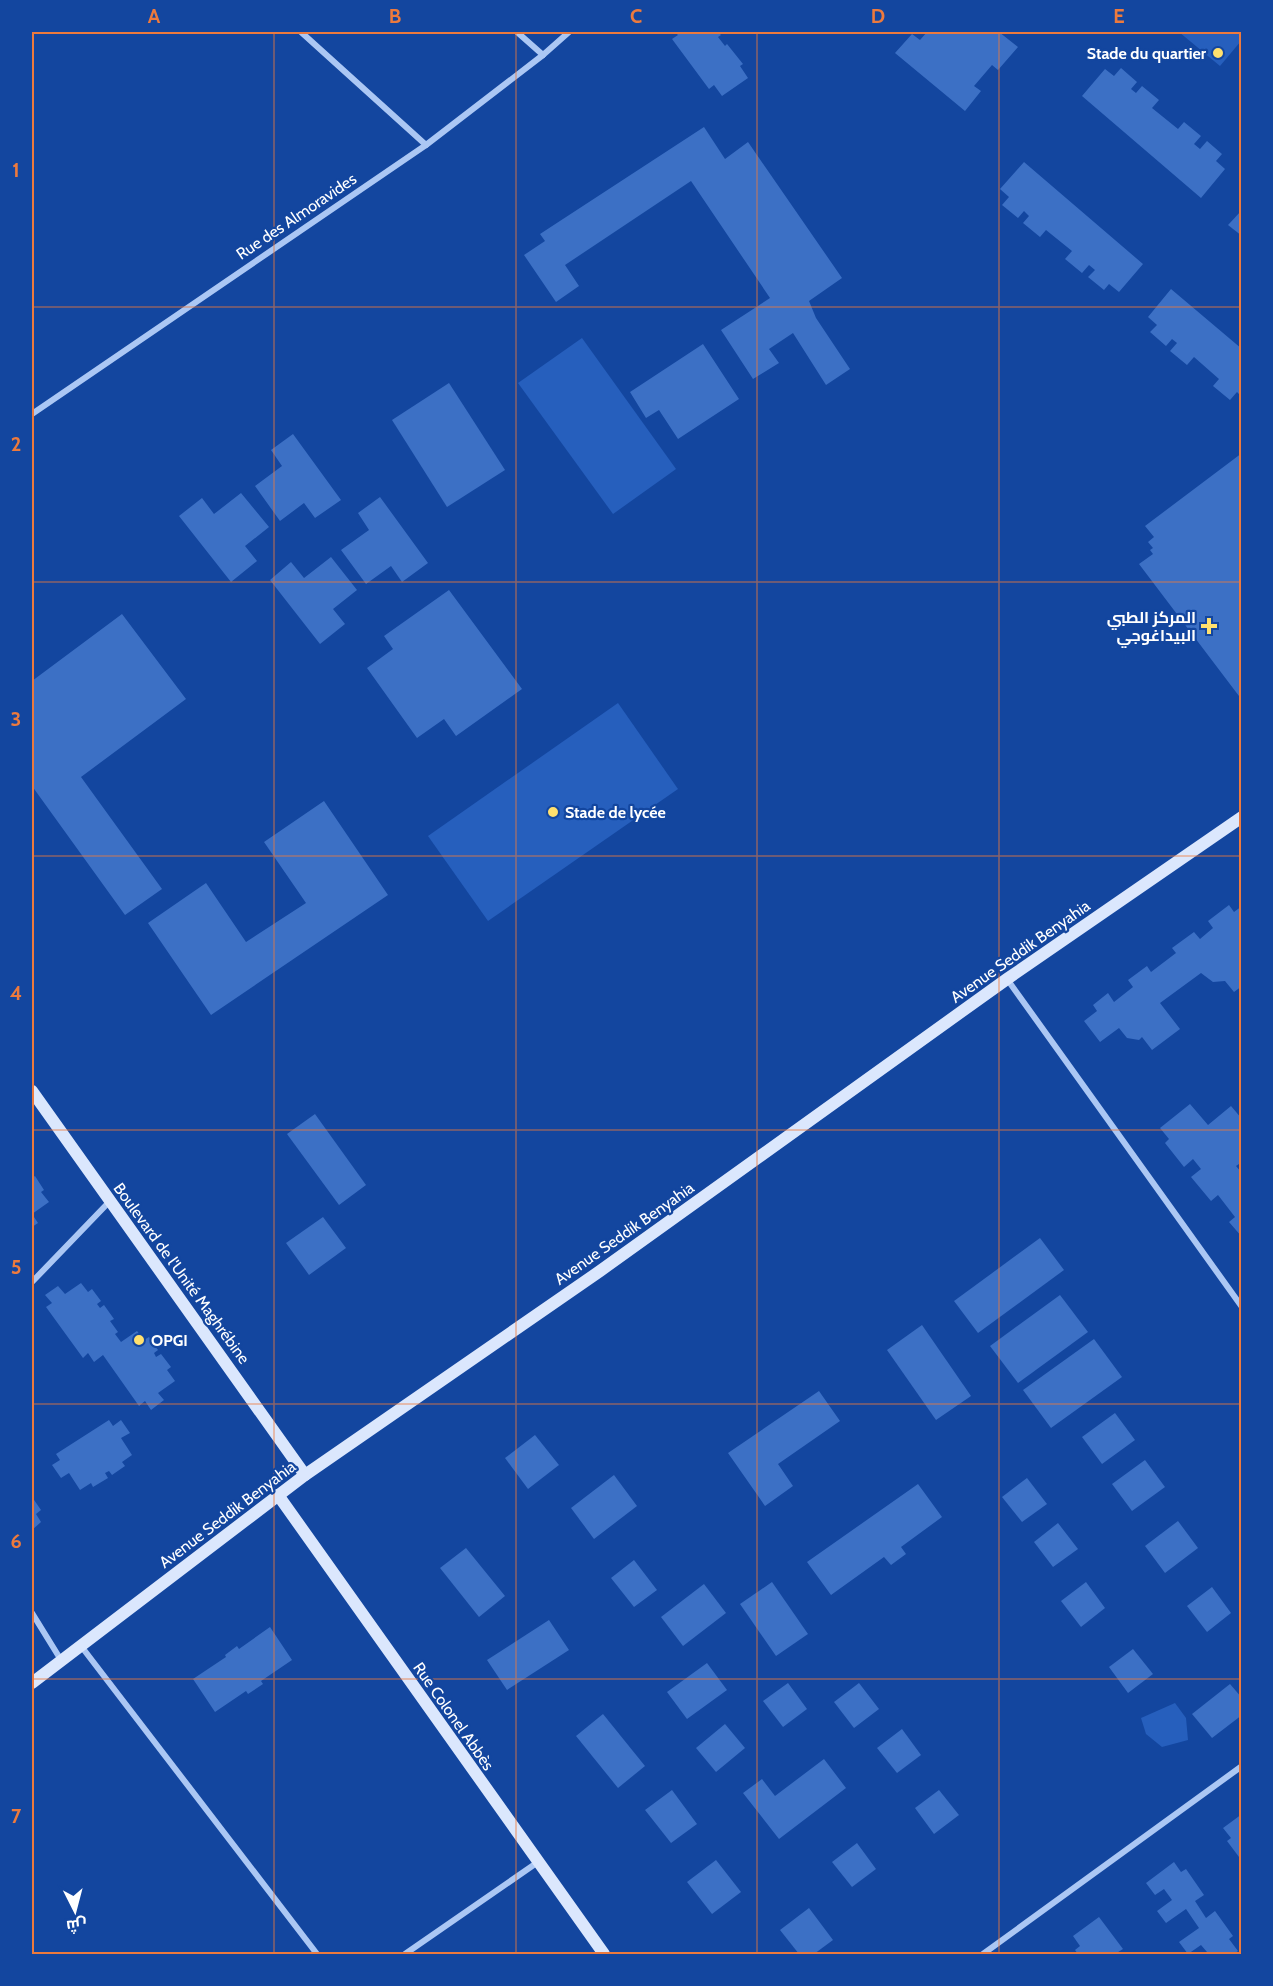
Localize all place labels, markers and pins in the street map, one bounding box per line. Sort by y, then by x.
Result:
place label: Stade du quartier [1087,44,1207,63]
marker: Stade du quartier [1211,46,1225,60]
place label: المركز الطبي البيداغوجي [1107,608,1196,648]
marker: المركز الطبي البيداغوجي [1200,617,1218,635]
place label: Stade de lycée [565,803,666,822]
marker: Stade de lycée [546,805,560,819]
place label: OPGI [151,1331,188,1350]
marker: OPGI [132,1333,146,1347]

